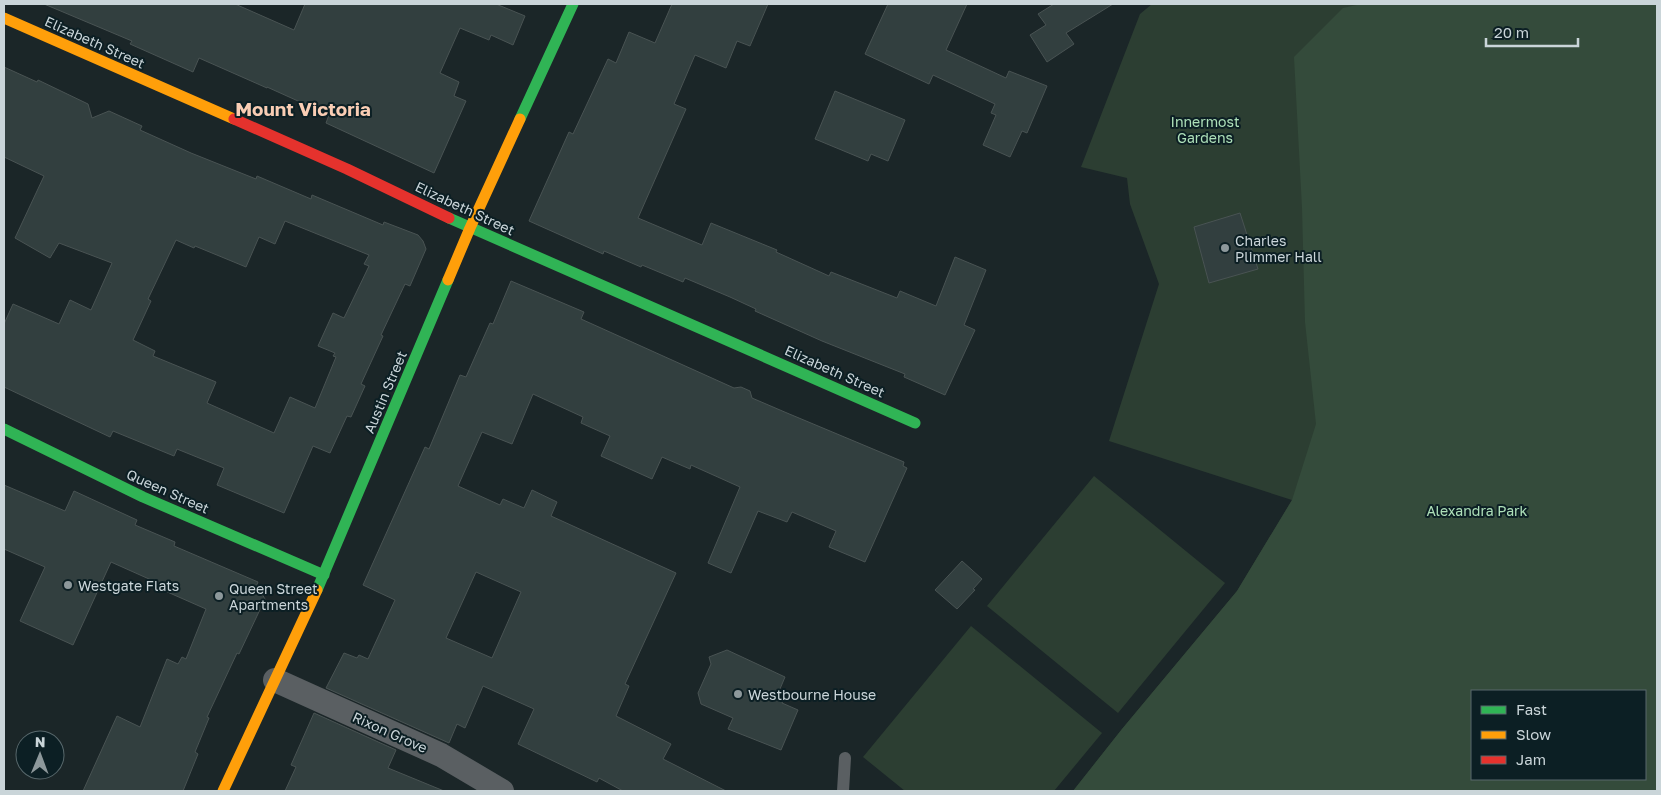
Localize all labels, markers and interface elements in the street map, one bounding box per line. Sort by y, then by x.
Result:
street label: Elizabeth Street [42,12,148,72]
scale bar [1486,15,1578,47]
text: 20 m [1494,23,1529,41]
district label: Mount Victoria [235,97,371,120]
park label: Innermost Gardens [1170,113,1240,146]
street label: Elizabeth Street [413,178,517,238]
place label: Charles Plimmer Hall [1235,232,1322,265]
marker: Charles Plimmer Hall [1219,242,1231,254]
street label: Elizabeth Street [782,341,888,401]
street label: Austin Street [360,348,410,436]
street label: Queen Street [124,465,212,517]
park label: Alexandra Park [1426,502,1528,519]
place label: Westgate Flats [78,577,179,594]
marker: Westgate Flats [62,579,74,591]
place label: Queen Street Apartments [229,580,318,613]
marker: Queen Street Apartments [213,590,225,602]
place label: Westbourne House [748,686,876,703]
marker: Westbourne House [732,688,744,700]
legend [1471,690,1646,780]
text: Fast [1516,700,1547,718]
street label: Rixon Grove [350,708,430,756]
text: Slow [1516,725,1551,743]
north arrow [15,730,65,780]
text: N [35,733,46,750]
text: Jam [1516,750,1546,768]

